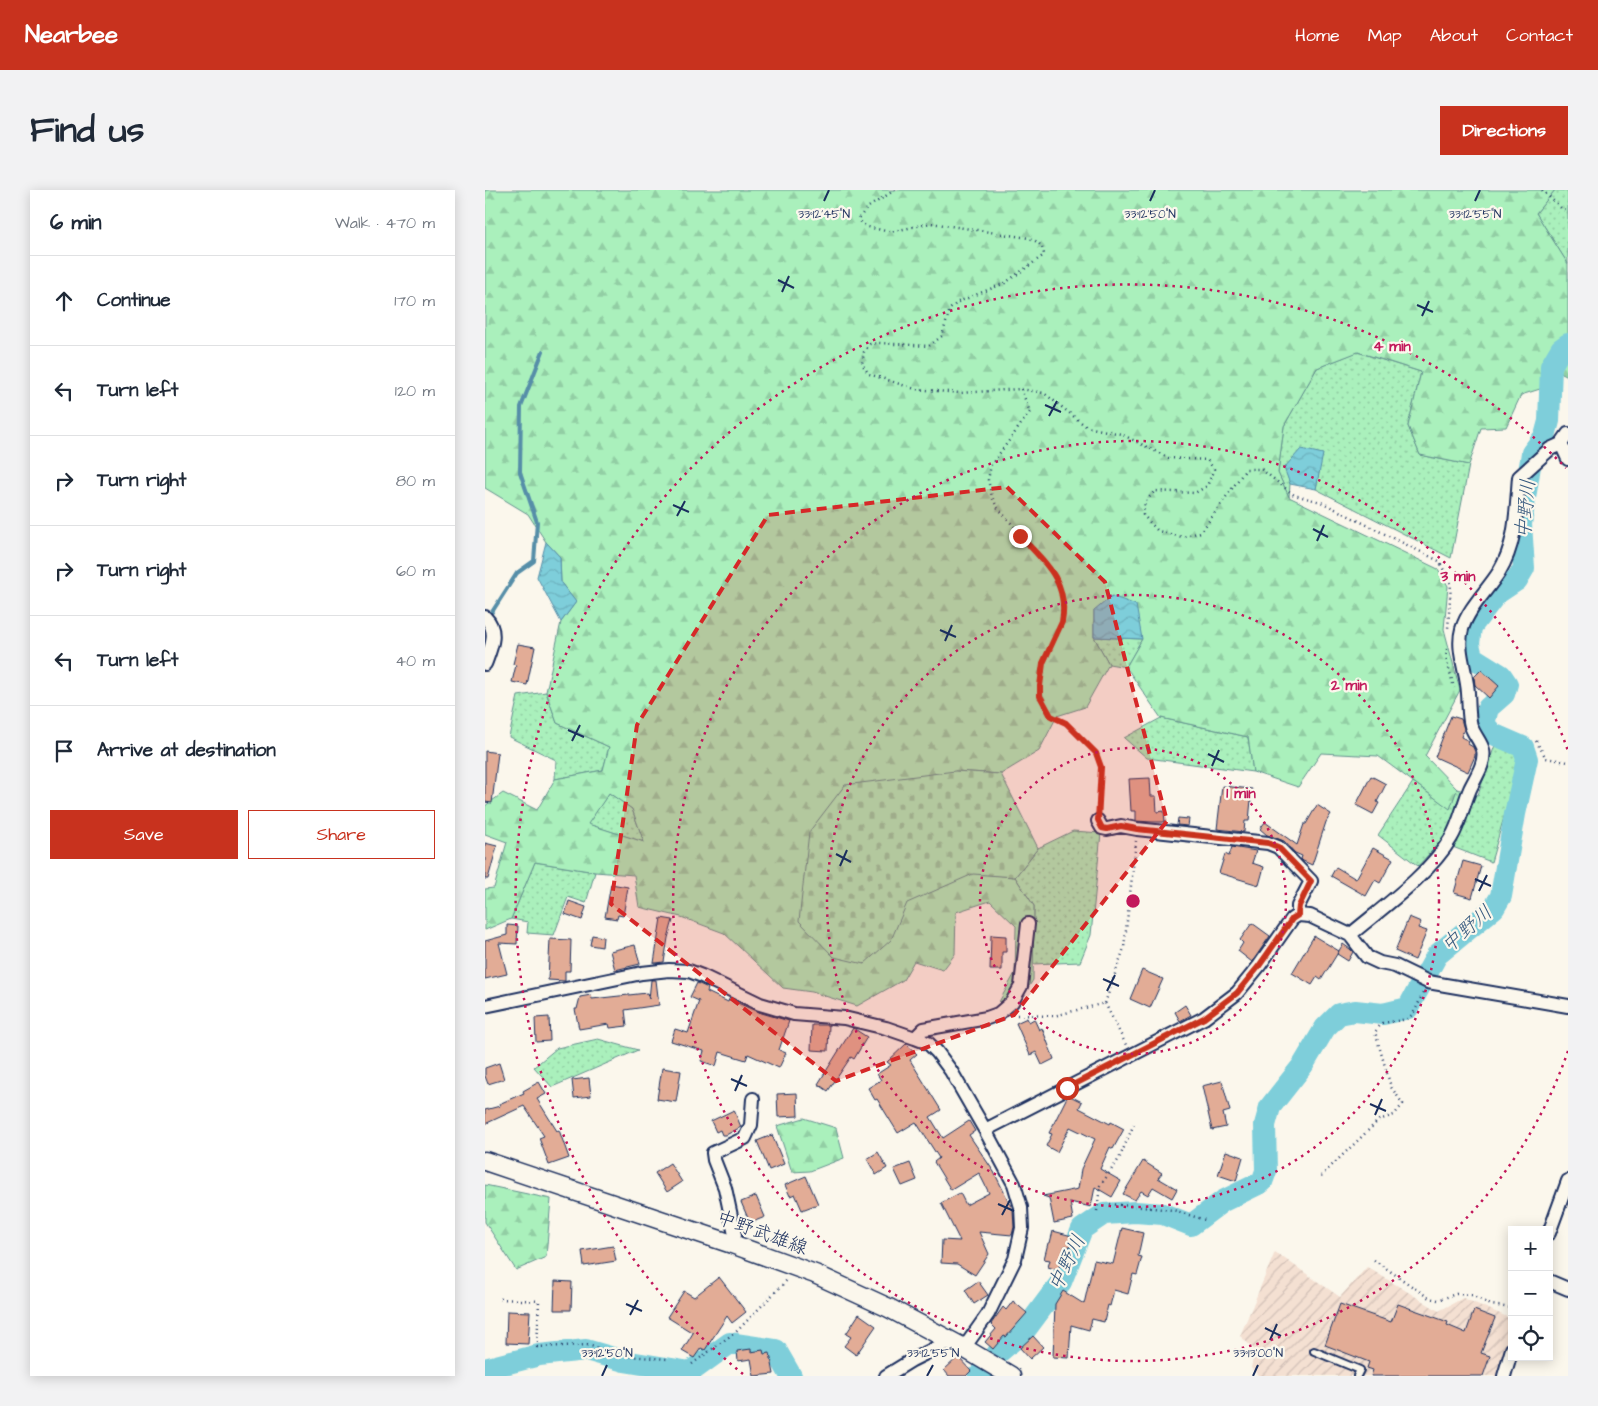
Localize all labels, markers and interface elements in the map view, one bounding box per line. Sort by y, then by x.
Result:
text: Nearbee [25,18,118,52]
text: Home [1295,23,1340,48]
text: Map [1368,23,1402,48]
text: About [1430,23,1478,48]
text: Contact [1506,23,1573,48]
text: Find us [30,106,144,155]
button: Directions [1440,106,1568,155]
text: 33°12'45"N [798,206,851,223]
text: 33°12'50"N [1124,206,1176,223]
text: 33°12'55"N [1449,206,1502,223]
text: 6 min [50,208,102,237]
text: Walk · 470 m [335,212,435,234]
icon: ahead [50,287,78,315]
text: Continue [97,287,171,314]
text: 170 m [394,290,435,312]
text: 4 min [1373,336,1411,357]
icon: left [50,377,78,405]
text: Turn left [97,377,178,404]
text: 120 m [395,380,435,402]
icon: right [50,467,78,495]
text: Turn right [97,467,186,494]
text: 80 m [396,470,435,492]
water label: 中野川 [1509,478,1543,540]
route end [1009,525,1032,548]
icon: right [50,557,78,585]
text: Turn right [97,557,186,584]
text: 60 m [396,560,435,582]
text: 3 min [1439,566,1476,587]
icon: left [50,647,78,675]
text: Turn left [97,647,178,674]
text: 40 m [395,650,435,672]
text: 2 min [1330,675,1368,696]
icon: arrive [50,737,78,765]
text: Arrive at destination [97,737,276,764]
text: 1 min [1226,783,1256,804]
button: Save [50,810,238,859]
button: Share [248,810,435,859]
centre of rings [1124,892,1142,910]
water label: 中野川 [1435,899,1499,959]
route start [1056,1077,1079,1100]
street label: 中野武雄線 [713,1204,811,1262]
map controls [1508,1226,1553,1361]
button: + [1508,1226,1553,1271]
water label: 中野川 [1041,1230,1093,1296]
button: − [1508,1271,1553,1316]
button: locate [1508,1316,1553,1361]
text: 33°12'50"N [581,1345,633,1362]
text: 33°12'55"N [907,1345,960,1362]
text: 33°13'00"N [1233,1345,1283,1362]

